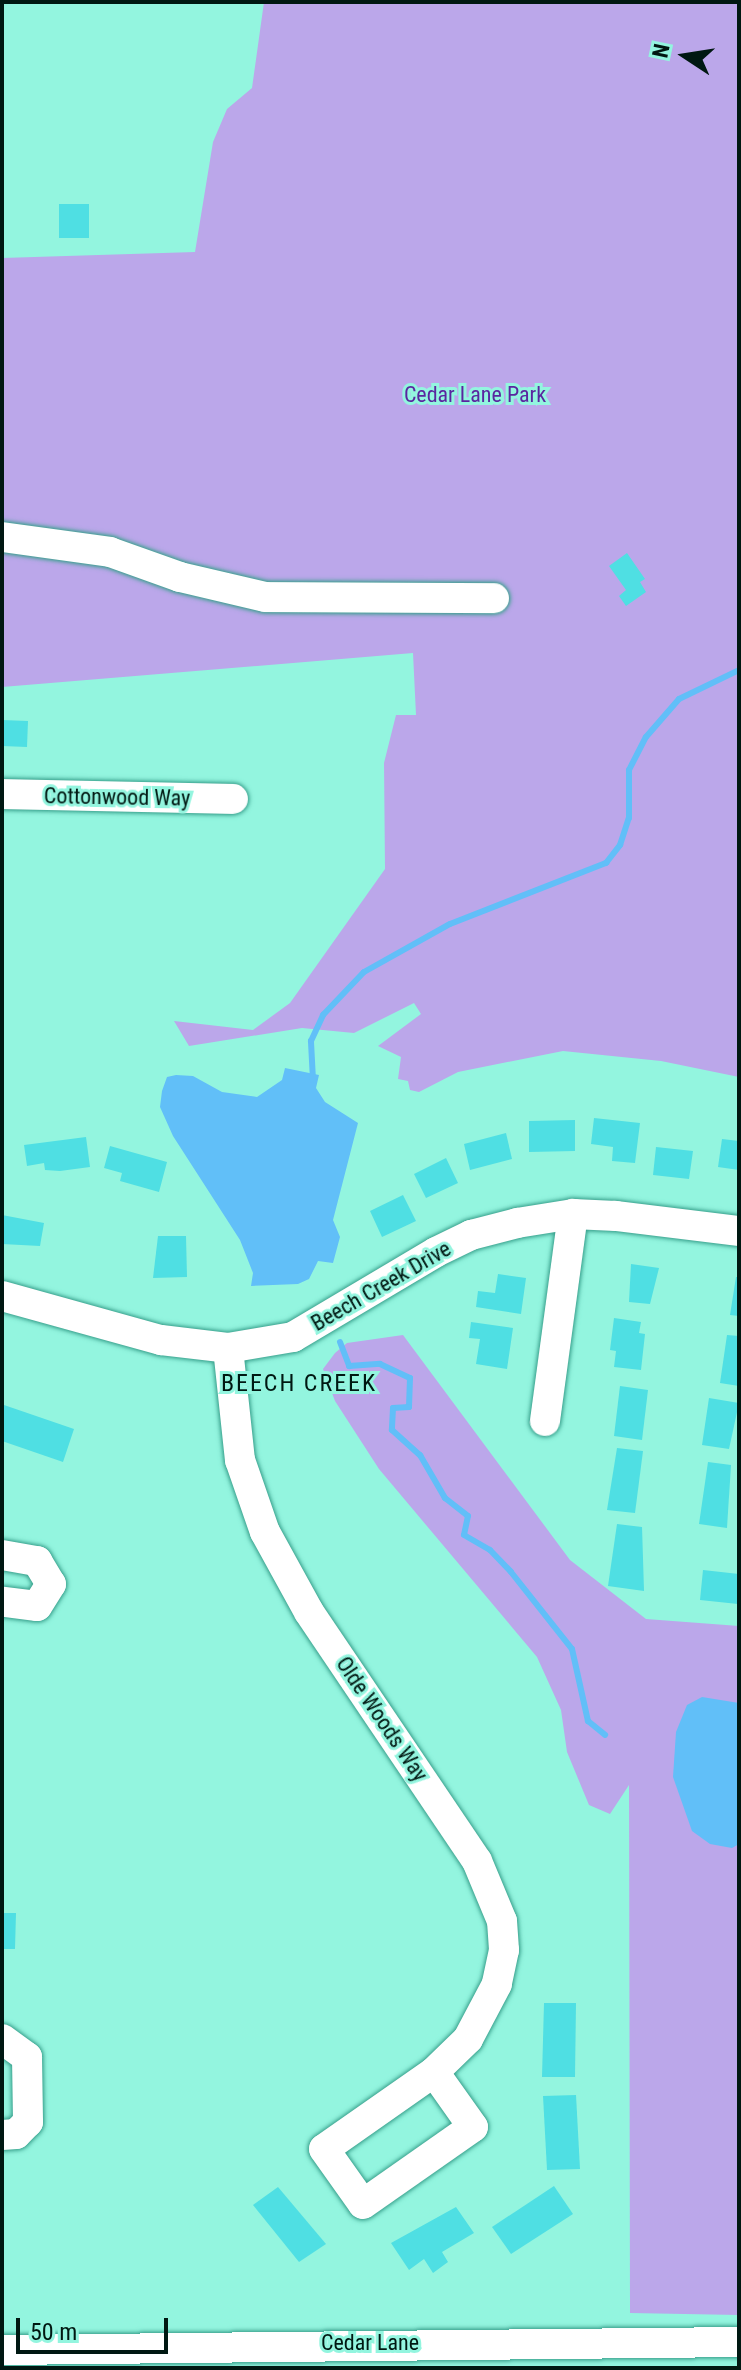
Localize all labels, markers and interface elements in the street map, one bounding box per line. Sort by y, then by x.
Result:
north arrow [645,16,725,96]
text: N [647,42,675,60]
park label: Cedar Lane Park [404,382,546,408]
street label: Cottonwood Way [44,783,190,811]
street label: Beech Creek Drive [306,1235,456,1337]
district label: BEECH CREEK [221,1370,377,1398]
street label: Olde Woods Way [331,1652,433,1786]
scale bar [20,2302,172,2352]
text: 50 m [30,2318,77,2346]
street label: Cedar Lane [321,2330,419,2356]

